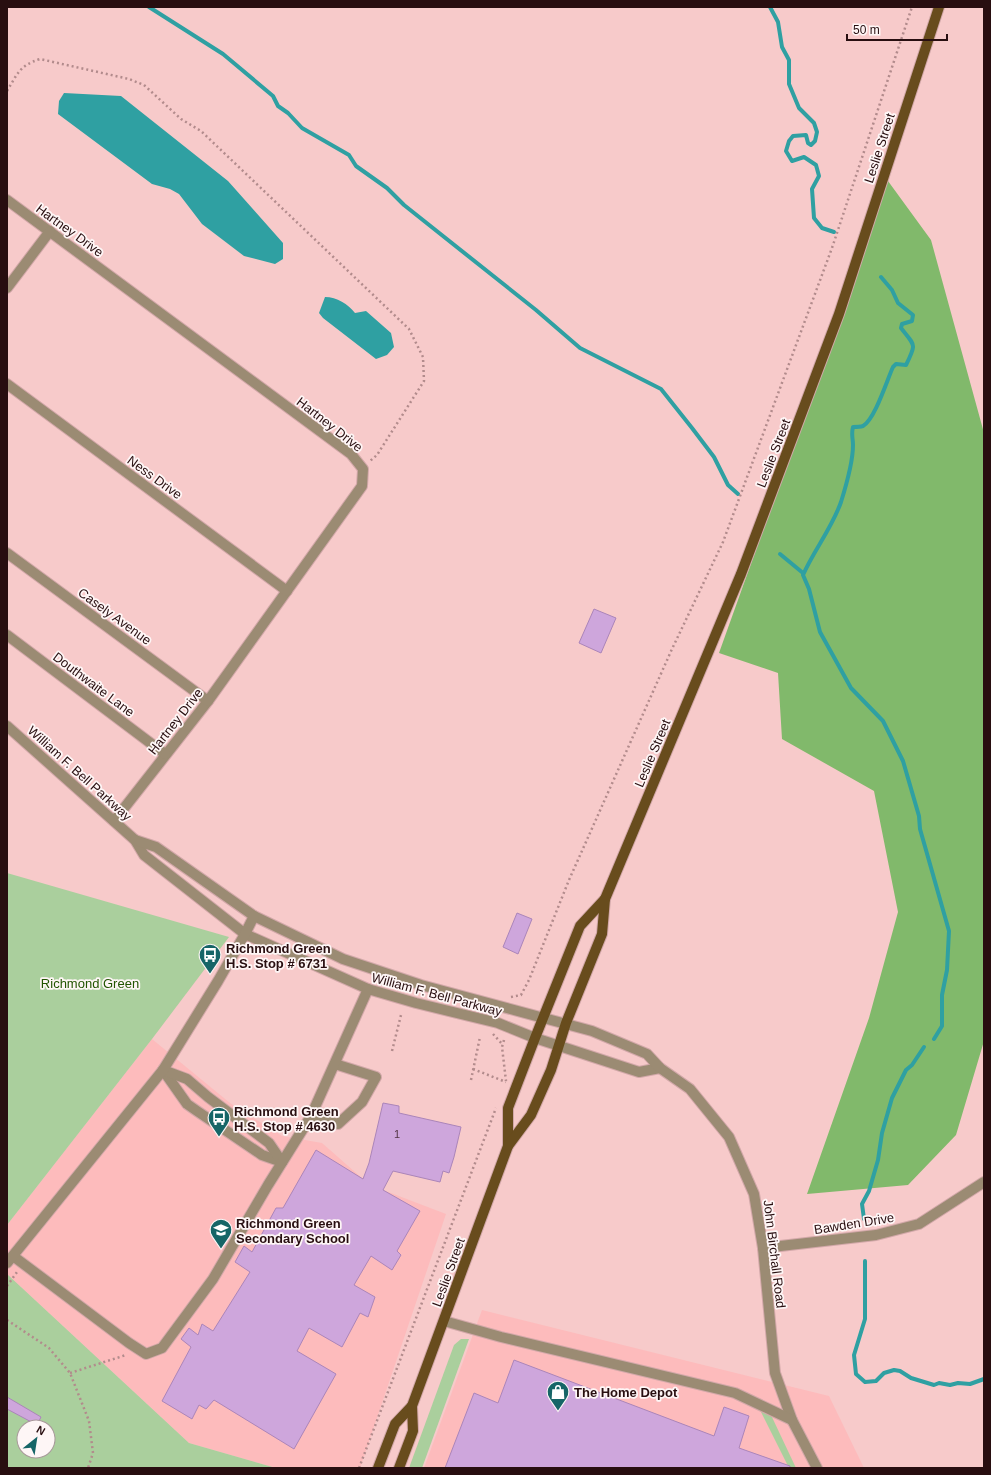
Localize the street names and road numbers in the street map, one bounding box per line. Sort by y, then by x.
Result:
street label: Leslie Street [861,111,898,185]
street label: Hartney Drive [33,201,106,260]
street label: Hartney Drive [294,394,366,455]
street label: Leslie Street [754,416,794,490]
street label: Ness Drive [125,453,185,502]
street label: Casely Avenue [75,585,154,648]
street label: Douthwaite Lane [50,649,137,720]
street label: Hartney Drive [145,685,206,757]
street label: Leslie Street [631,717,674,789]
street label: William F. Bell Parkway [25,723,135,824]
street label: William F. Bell Parkway [370,970,504,1019]
street label: John Birchall Road [760,1199,789,1309]
street label: Bawden Drive [813,1210,895,1237]
street label: Leslie Street [429,1235,468,1309]

